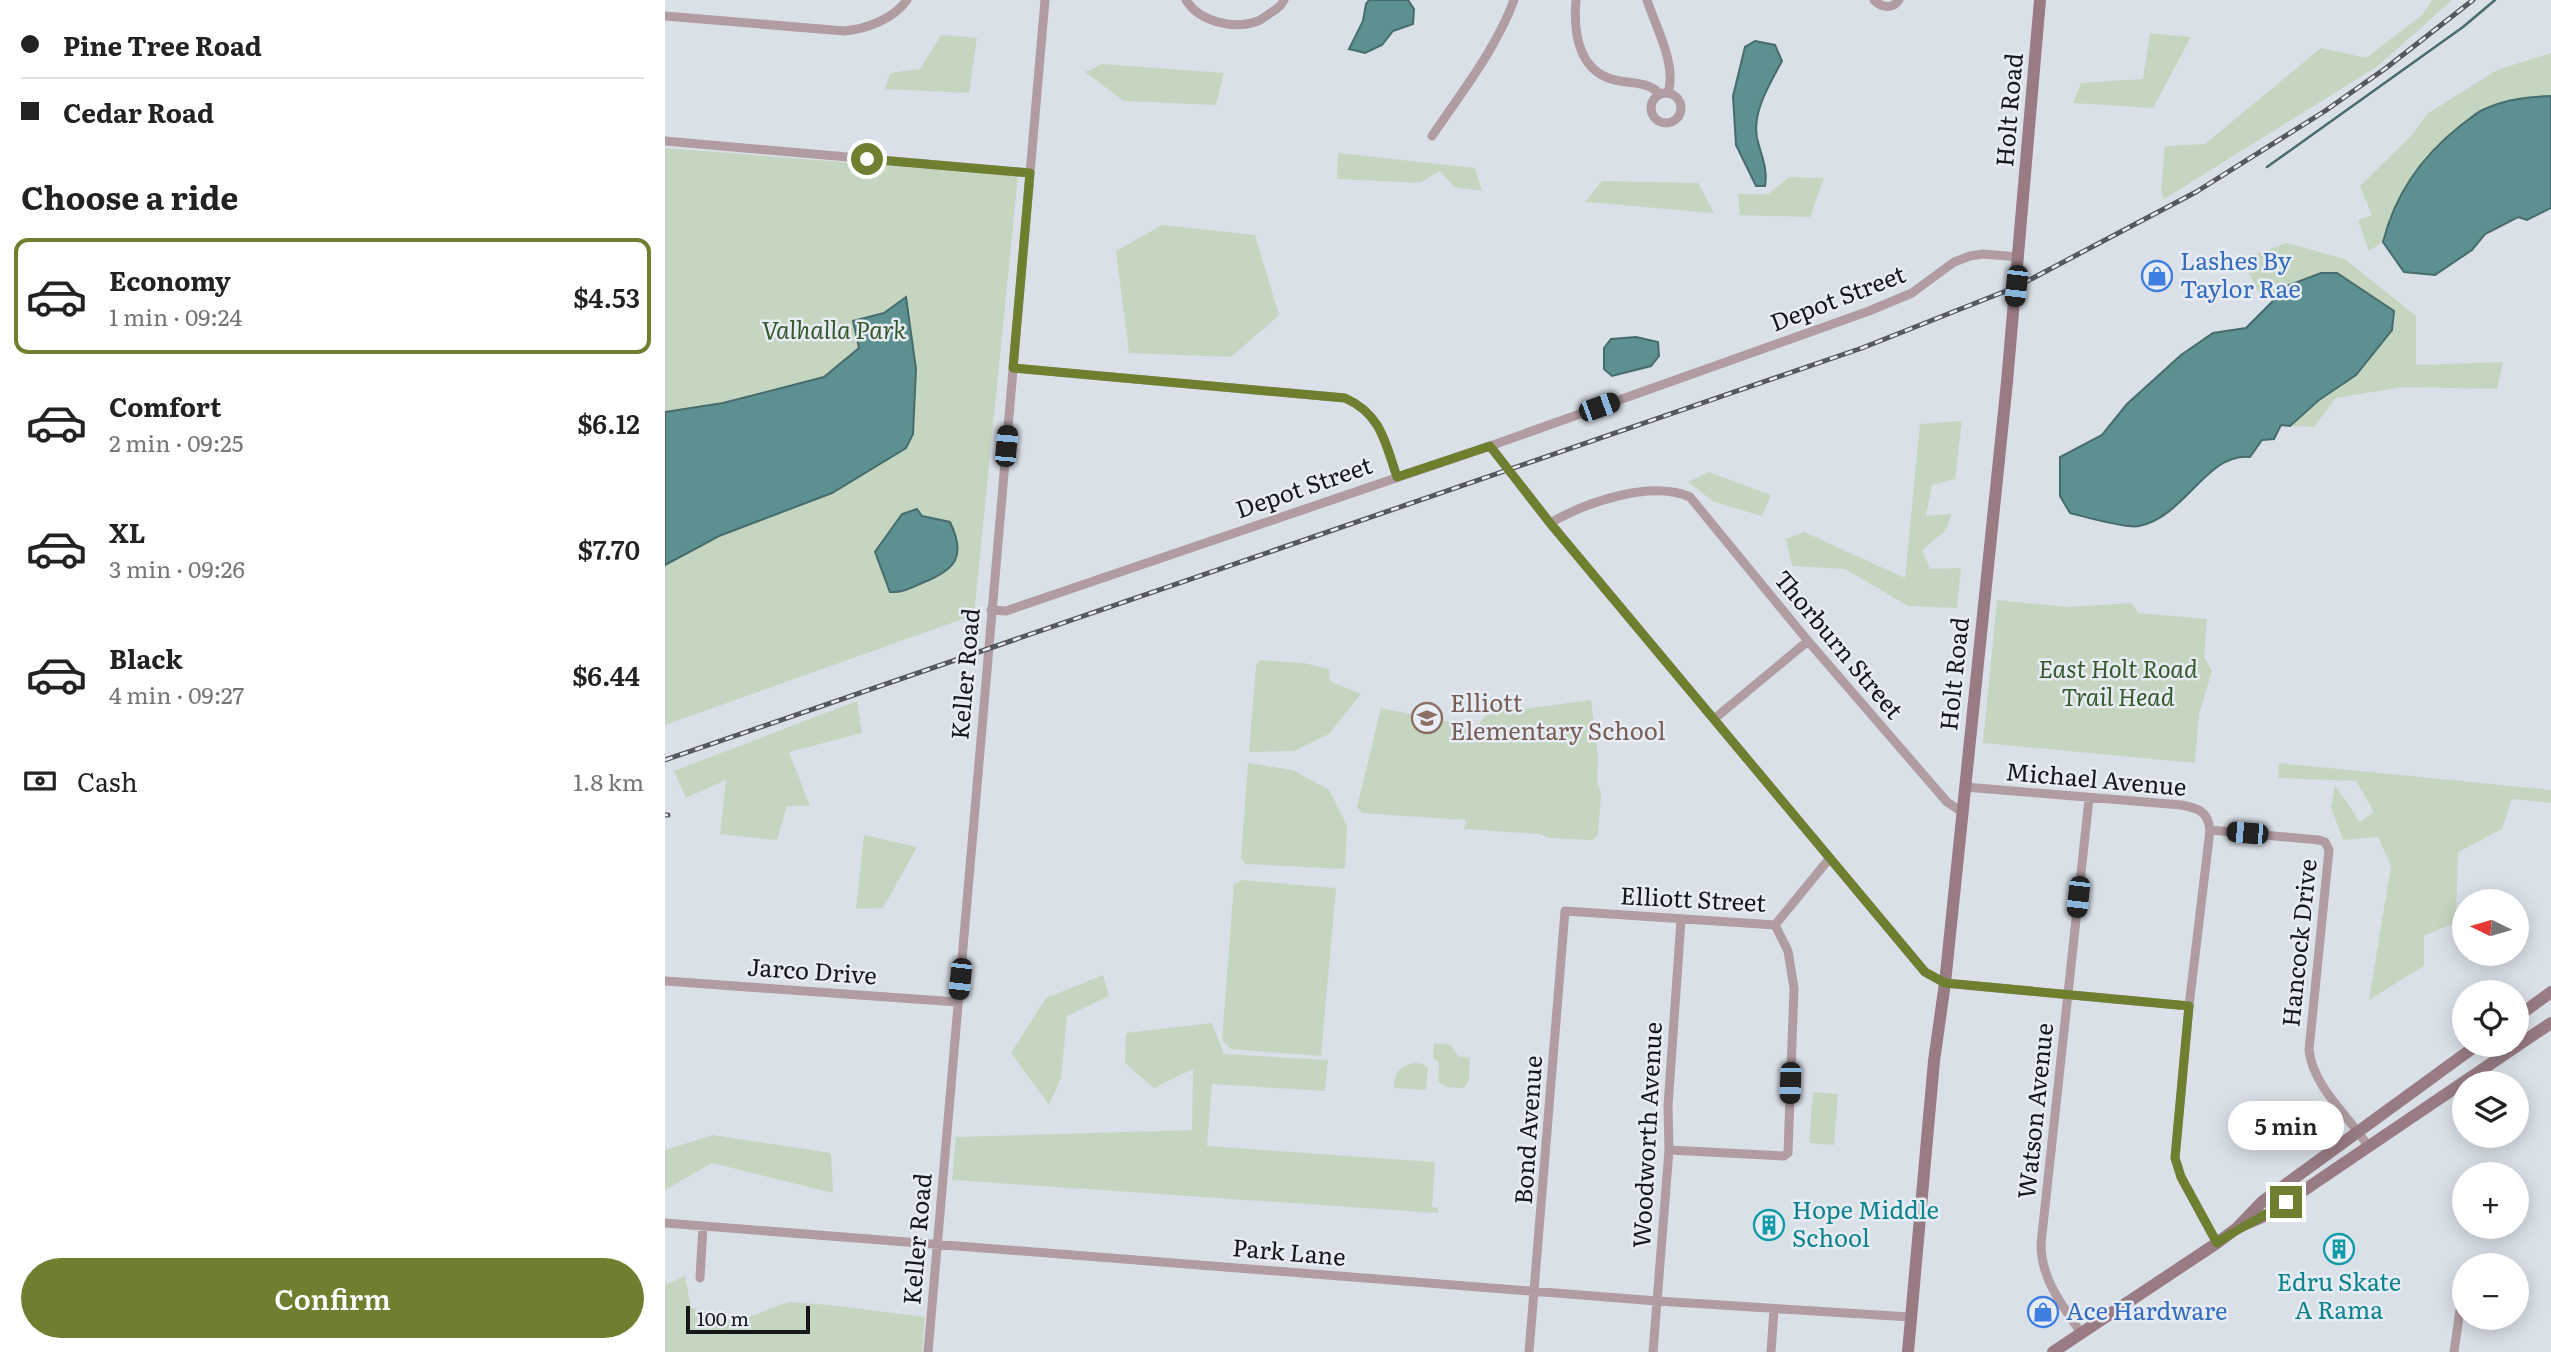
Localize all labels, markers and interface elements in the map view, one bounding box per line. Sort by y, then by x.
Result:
text: Pine Tree Road [63,25,262,64]
street label: Holt Road [1985,51,2030,168]
text: Cedar Road [63,92,214,131]
route start [851,143,883,175]
text: Choose a ride [21,172,238,220]
place label: Lashes By Taylor Rae [2180,242,2301,305]
street label: Depot Street [1764,255,1910,338]
shop icon: Lashes By Taylor Rae [2140,259,2174,293]
text: Economy [109,260,231,299]
car [2004,264,2029,308]
icon: car [25,265,88,328]
text: $4.53 [573,277,640,316]
text: 1 min · 09:24 [109,299,242,333]
park label: Valhalla Park [762,311,907,346]
text: Comfort [109,386,221,425]
car [1576,390,1623,424]
icon: car [25,391,88,454]
text: $6.12 [577,403,640,442]
car [994,424,1019,468]
text: 2 min · 09:25 [109,425,243,459]
street label: Depot Street [1230,446,1376,525]
text: XL [109,512,146,551]
icon: car [25,517,88,580]
text: $7.70 [578,529,640,568]
text: 3 min · 09:26 [109,551,245,585]
street label: Thorburn Street [1767,561,1913,726]
street label: Keller Road [940,606,987,741]
street label: Holt Road [1929,615,1976,732]
text: Black [109,638,183,677]
icon: car [25,643,88,706]
park label: East Holt Road Trail Head [2038,650,2198,713]
text: $6.44 [572,655,640,694]
text: 4 min · 09:27 [109,677,244,711]
place label: Elliott Elementary School [1450,684,1666,747]
school or university icon: Elliott Elementary School [1410,701,1444,735]
street label: Michael Avenue [2004,752,2188,803]
text: Cash [77,761,138,800]
icon: cash [21,762,59,800]
text: 1.8 km [574,764,644,798]
car [2226,821,2269,845]
street label: Hancock Drive [2271,857,2324,1028]
car [2066,875,2091,919]
street label: Elliott Street [1619,876,1767,919]
north arrow [2452,889,2529,966]
map controls [2452,889,2529,1330]
street label: Jarco Drive [746,948,878,991]
car [948,957,973,1001]
button: locate [2452,980,2529,1057]
street label: Woodworth Avenue [1622,1021,1669,1249]
street label: Watson Avenue [2007,1021,2060,1201]
street label: Bond Avenue [1504,1054,1549,1205]
car [1779,1062,1802,1104]
button: layers [2452,1071,2529,1148]
callout: 5 min [2228,1100,2344,1150]
text: 5 min [2254,1108,2318,1142]
button: + [2452,1162,2529,1239]
street label: Keller Road [892,1171,939,1306]
route end [2270,1186,2302,1218]
place label: Hope Middle School [1792,1191,1939,1254]
building icon: Hope Middle School [1752,1208,1786,1242]
street label: Park Lane [1231,1228,1347,1273]
building icon: Edru Skate A Rama [2322,1232,2356,1266]
button: − [2452,1253,2529,1330]
button: Confirm [21,1258,644,1338]
place label: Edru Skate A Rama [2277,1263,2401,1326]
place label: Ace Hardware [2066,1292,2228,1327]
shop icon: Ace Hardware [2026,1295,2060,1329]
scale bar [686,1303,810,1335]
text: 100 m [697,1304,749,1332]

